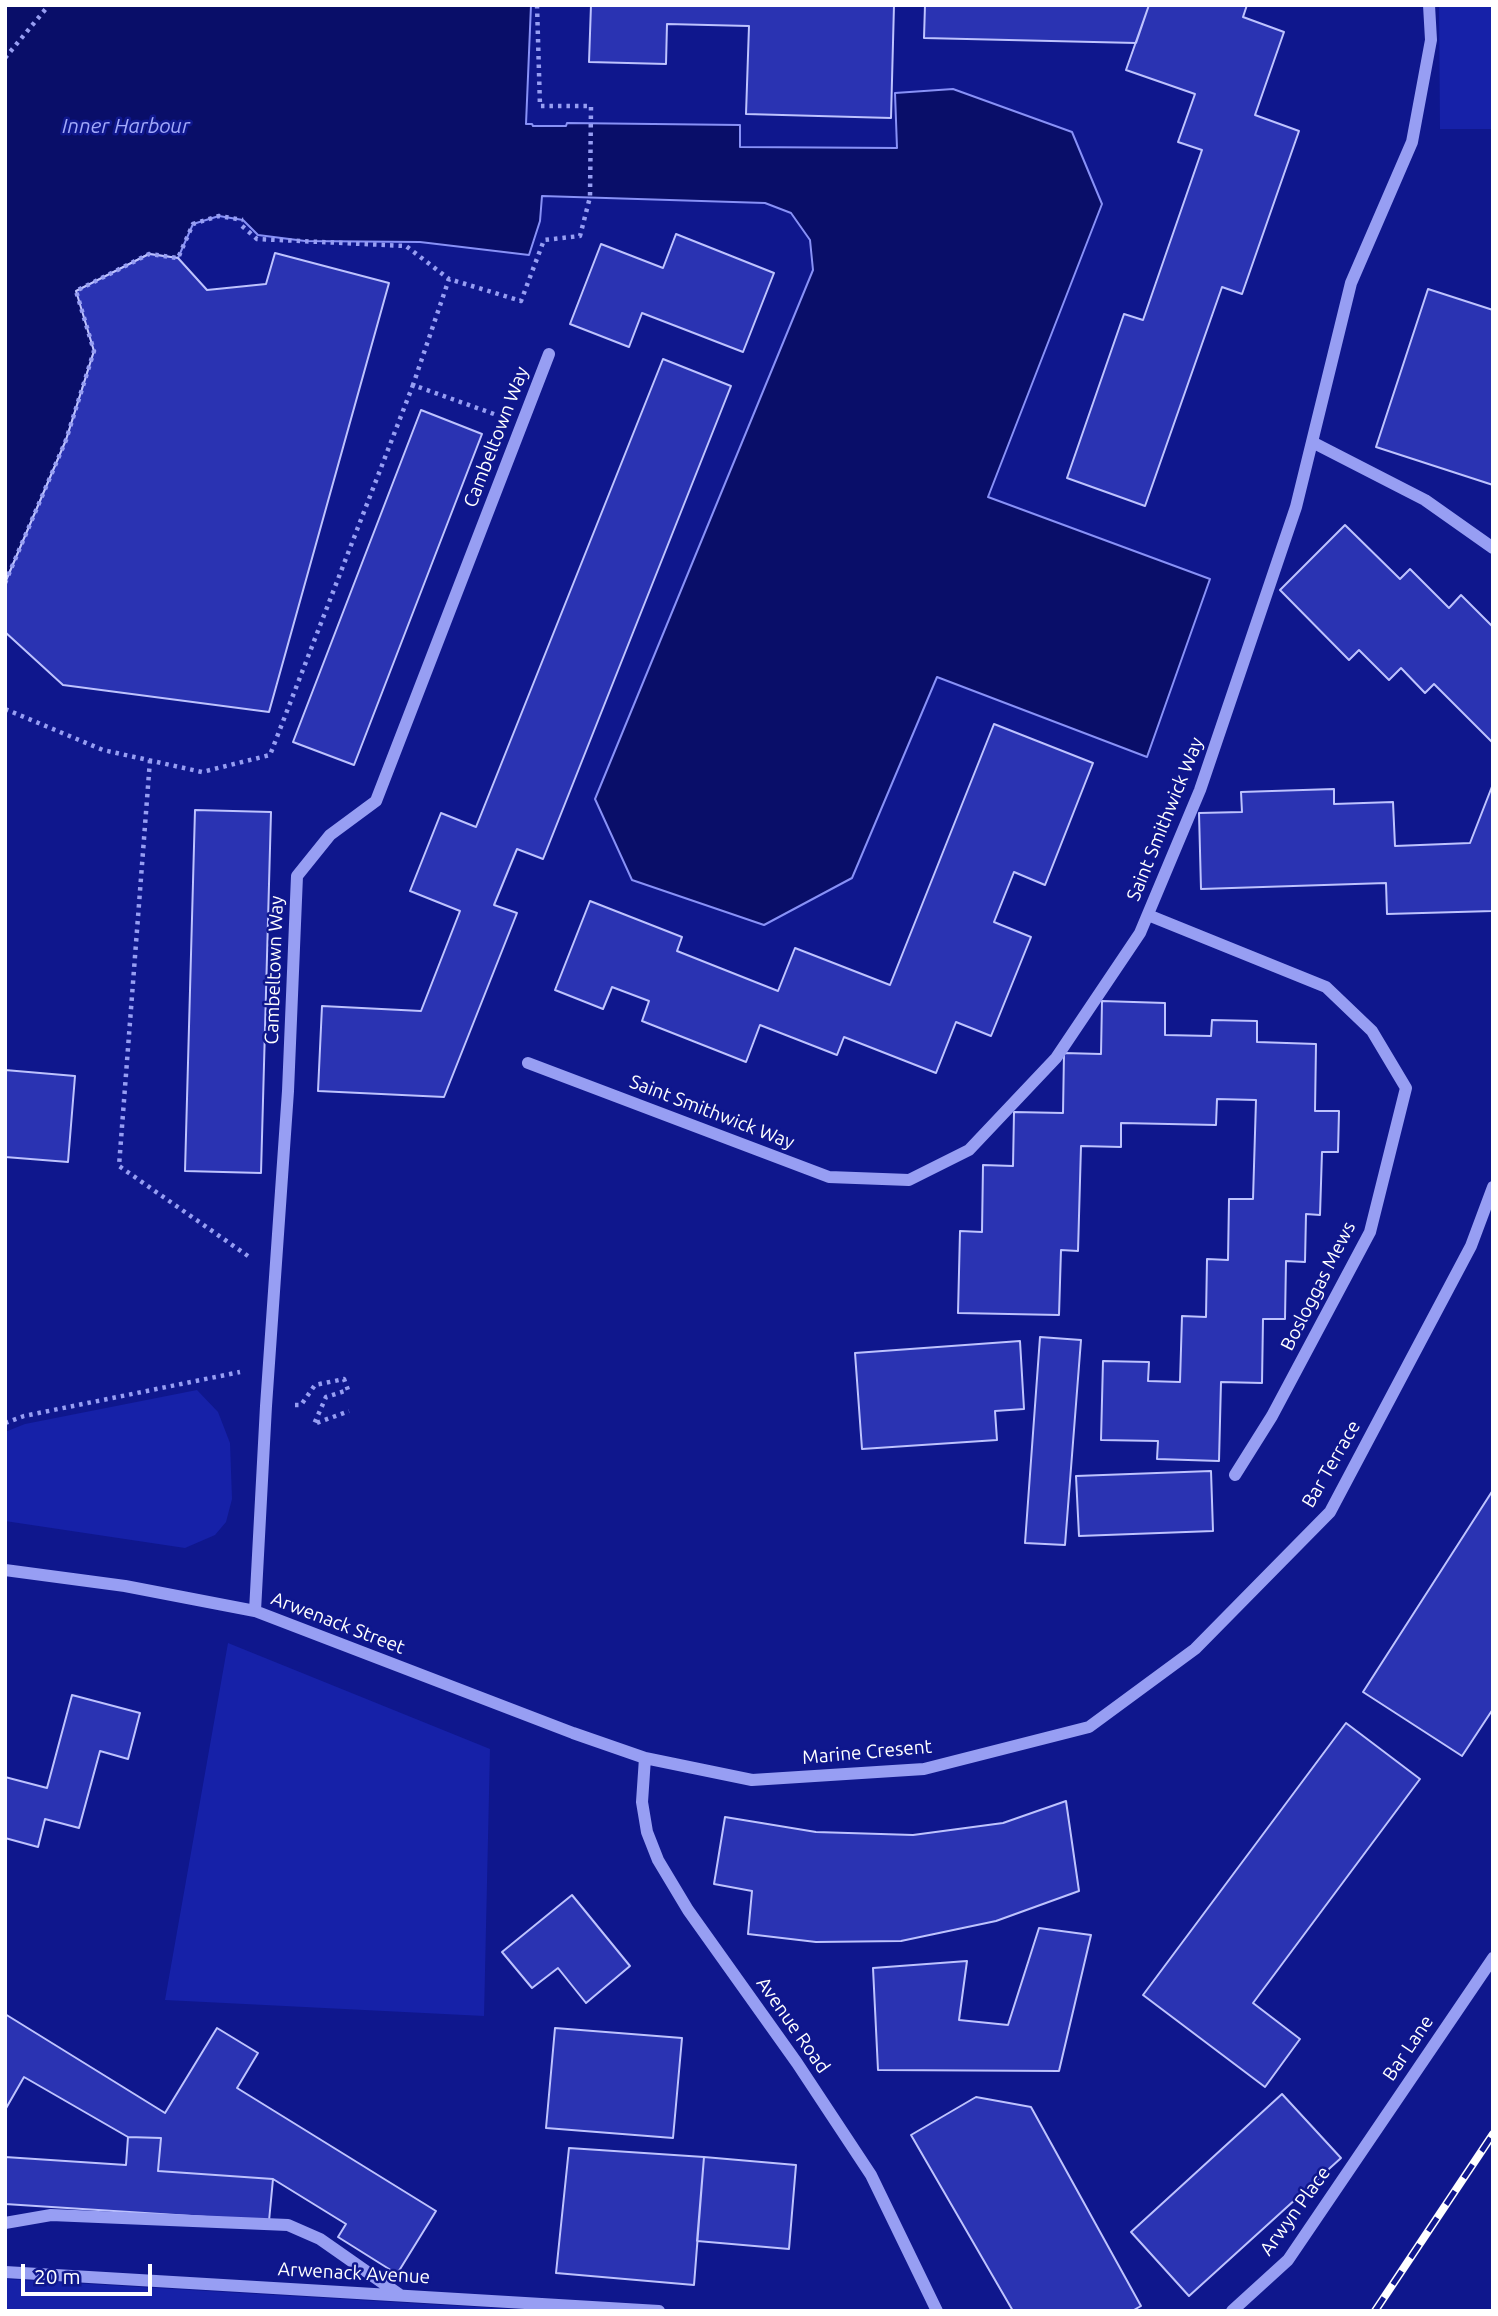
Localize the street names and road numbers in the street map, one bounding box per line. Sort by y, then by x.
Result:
street label: Cambeltown Way [459,363,533,511]
street label: Saint Smithwick Way [1122,734,1208,904]
street label: Cambeltown Way [260,895,288,1045]
street label: Saint Smithwick Way [626,1070,798,1154]
street label: Bosloggas Mews [1276,1218,1360,1354]
street label: Bar Terrace [1297,1416,1365,1512]
street label: Arwenack Street [268,1587,408,1659]
street label: Marine Cresent [801,1735,933,1769]
street label: Avenue Road [751,1973,835,2077]
street label: Bar Lane [1378,2011,1438,2085]
street label: Arwyn Place [1255,2162,1335,2260]
street label: Arwenack Avenue [277,2258,431,2288]

